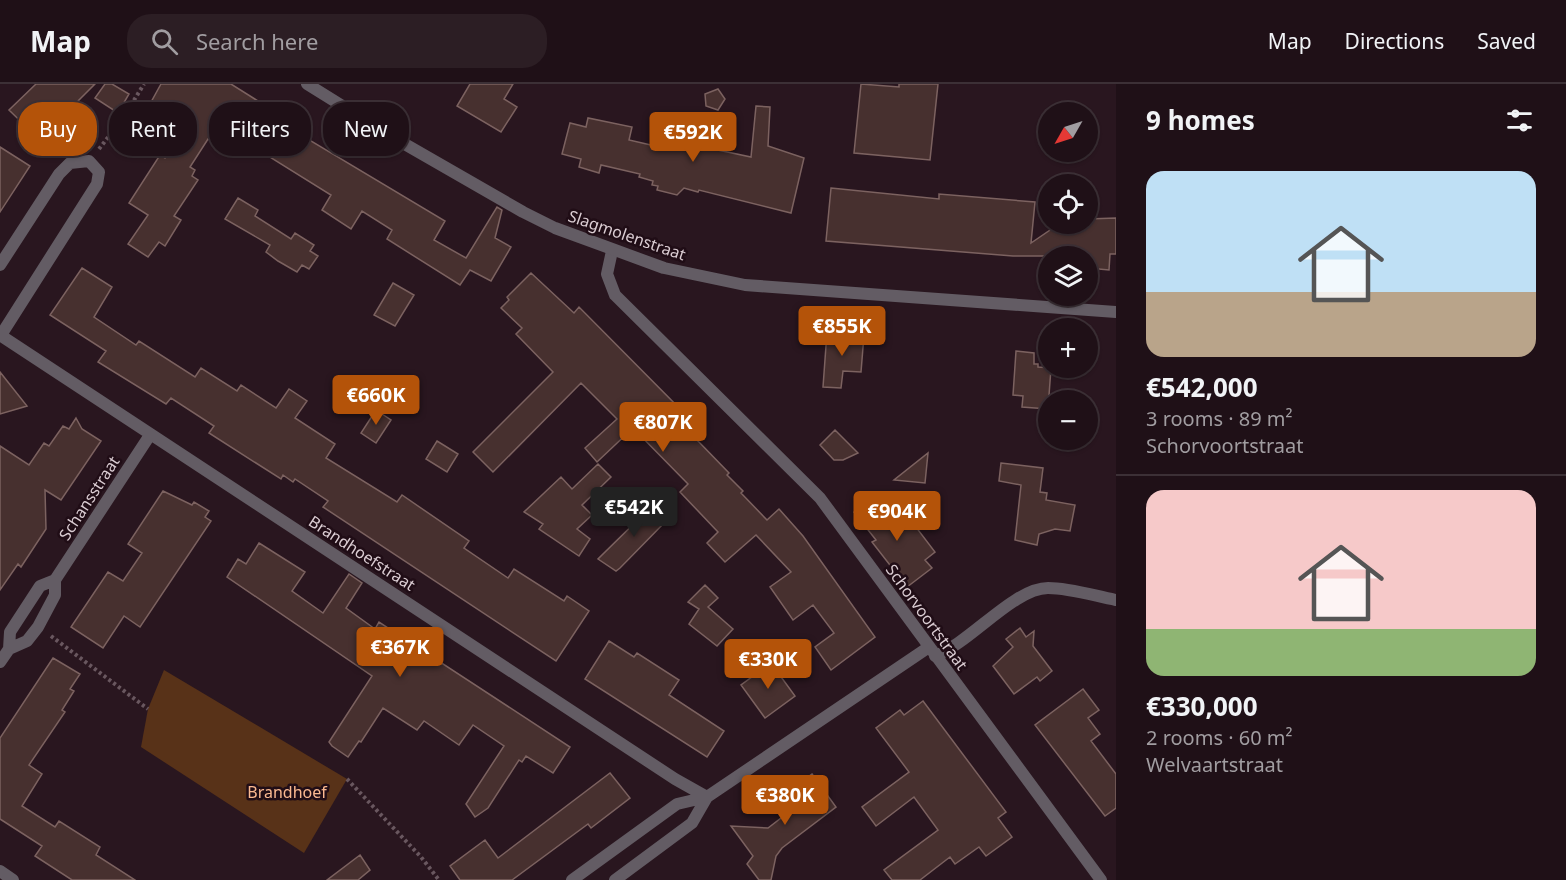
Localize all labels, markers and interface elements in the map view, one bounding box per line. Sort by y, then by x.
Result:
search box [127,14,547,68]
text: Map [30,22,91,60]
icon: search [148,25,181,58]
text: Search here [196,26,318,56]
text: Map [1268,27,1312,55]
text: Directions [1345,27,1444,55]
text: Saved [1477,27,1536,55]
chip: Buy [18,102,97,156]
chip: Rent [109,102,197,156]
chip: Filters [209,102,311,156]
chip: New [323,102,409,156]
north arrow [1038,102,1098,162]
map controls [1038,102,1098,450]
text: 9 homes [1146,102,1255,138]
icon: filters [1503,104,1536,137]
pin: €592K [651,112,735,163]
text: €592K [663,118,723,145]
button: locate [1038,174,1098,234]
street label: Slagmolenstraat [565,205,689,265]
icon: home [1287,210,1395,318]
button: layers [1038,246,1098,306]
pin: €855K [800,306,884,357]
text: €855K [812,312,872,339]
button: + [1038,318,1098,378]
text: €542,000 [1146,369,1258,405]
pin: €660K [334,375,418,426]
text: €660K [346,381,406,408]
button: − [1038,390,1098,450]
pin: €807K [621,402,705,453]
text: 3 rooms · 89 m² [1146,405,1293,432]
text: €807K [633,408,693,435]
text: Schorvoortstraat [1146,432,1303,459]
street label: Schansstraat [54,451,125,544]
pin: €542K [592,487,676,538]
pin: €904K [855,491,939,542]
text: €542K [604,493,664,520]
text: €904K [867,497,927,524]
street label: Brandhoefstraat [304,510,420,596]
icon: home [1287,529,1395,637]
street label: Schorvoortstraat [881,560,973,675]
pin: €367K [358,627,442,678]
text: €367K [370,633,430,660]
pin: €330K [726,639,810,690]
text: €330K [738,645,798,672]
text: €330,000 [1146,688,1258,724]
text: 2 rooms · 60 m² [1146,724,1293,751]
text: Welvaartstraat [1146,751,1283,778]
pin: €380K [743,775,827,826]
park label: Brandhoef [247,781,328,803]
text: €380K [755,781,815,808]

